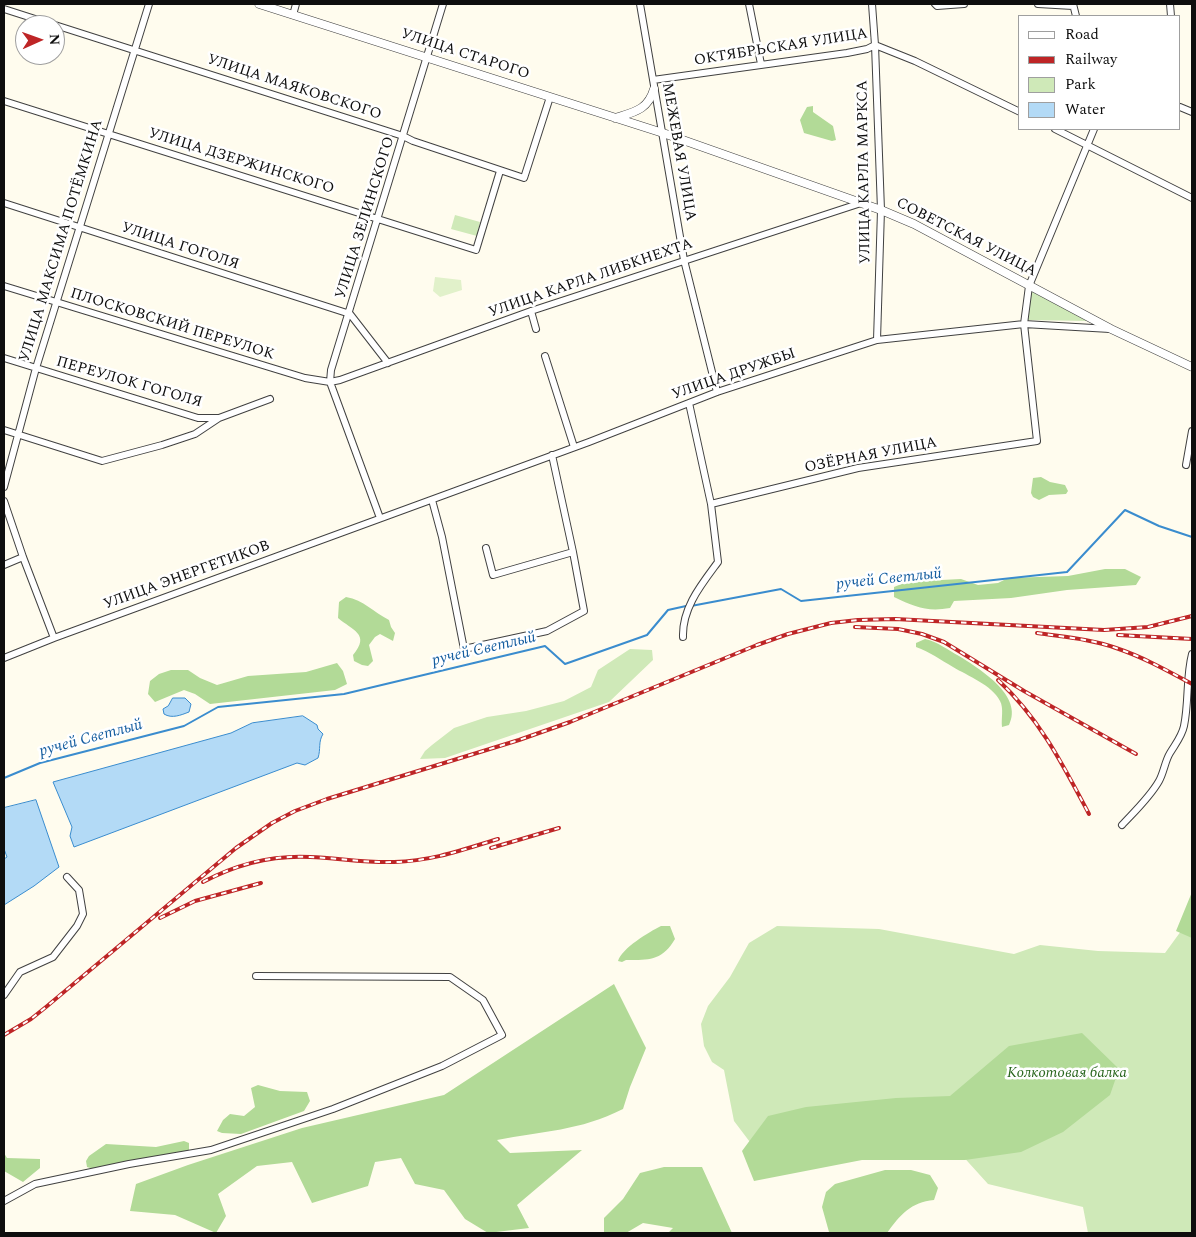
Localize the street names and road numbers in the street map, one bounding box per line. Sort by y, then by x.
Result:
street label: ОКТЯБРЬСКАЯ УЛИЦА [693,25,869,71]
street label: УЛИЦА СТАРОГО [398,26,532,84]
street label: УЛИЦА МАЯКОВСКОГО [205,51,383,125]
street label: УЛИЦА КАРЛА МАРКСА [854,80,876,264]
street label: МЕЖЕВАЯ УЛИЦА [657,81,699,223]
street label: УЛИЦА МАКСИМА ПОТЁМКИНА [16,117,108,365]
street label: УЛИЦА ДЗЕРЖИНСКОГО [146,125,336,199]
street label: УЛИЦА ЗЕЛИНСКОГО [333,135,399,301]
street label: СОВЕТСКАЯ УЛИЦА [893,195,1039,281]
street label: УЛИЦА ГОГОЛЯ [119,219,241,275]
street label: УЛИЦА КАРЛА ЛИБКНЕХТА [487,236,695,322]
street label: ПЛОСКОВСКИЙ ПЕРЕУЛОК [68,285,276,365]
street label: УЛИЦА ДРУЖБЫ [670,345,798,405]
street label: ПЕРЕУЛОК ГОГОЛЯ [54,354,204,412]
street label: ОЗЁРНАЯ УЛИЦА [803,434,939,478]
street label: УЛИЦА ЭНЕРГЕТИКОВ [101,537,273,615]

